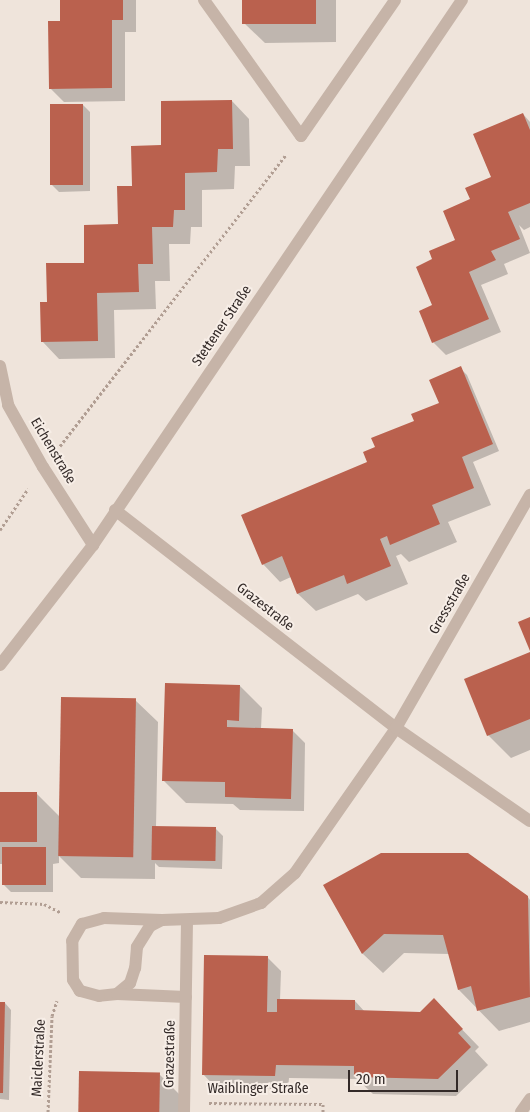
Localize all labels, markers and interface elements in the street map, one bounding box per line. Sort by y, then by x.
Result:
street label: Stettener Straße [189,282,255,370]
street label: Eichenstraße [27,415,79,487]
street label: Gressstraße [426,571,474,637]
street label: Grazestraße [233,579,297,635]
street label: Maiclerstraße [29,1019,49,1097]
street label: Grazestraße [161,1020,179,1088]
scale bar [350,1060,460,1092]
text: 20 m [356,1070,386,1088]
street label: Waiblinger Straße [207,1081,309,1097]

